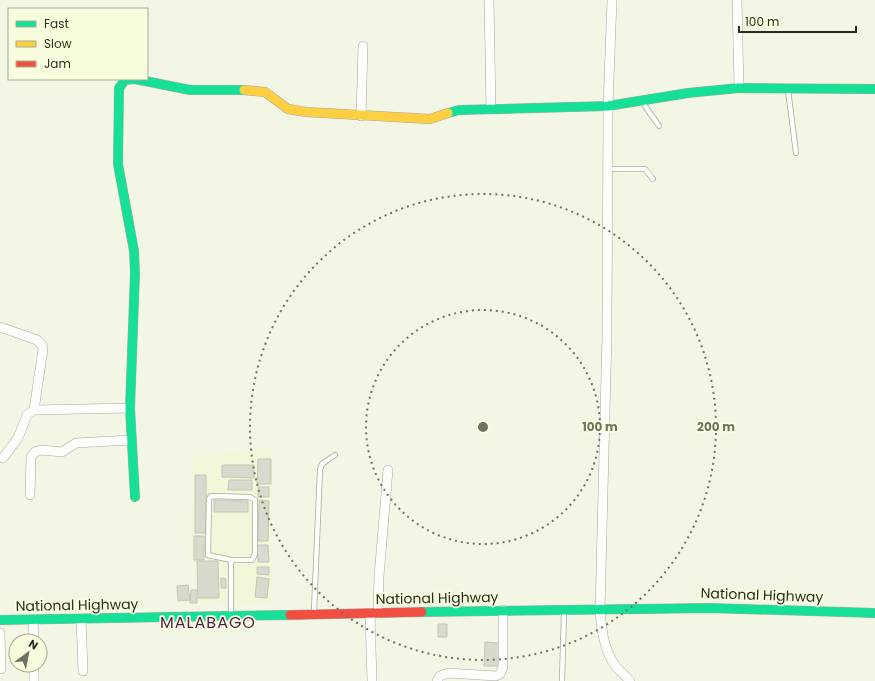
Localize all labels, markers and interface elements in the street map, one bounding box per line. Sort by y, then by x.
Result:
legend [8,8,148,80]
scale bar [739,8,856,34]
text: 100 m [745,13,779,30]
text: Fast [44,15,69,32]
text: Slow [44,35,72,52]
text: Jam [44,55,71,72]
text: 100 m [582,418,618,435]
text: 200 m [697,418,735,435]
centre of rings [476,420,490,434]
street label: National Highway [700,583,824,607]
street label: National Highway [375,587,499,609]
street label: National Highway [15,594,139,616]
district label: MALABAGO [160,611,256,634]
north arrow [8,633,48,673]
text: N [26,636,41,653]

